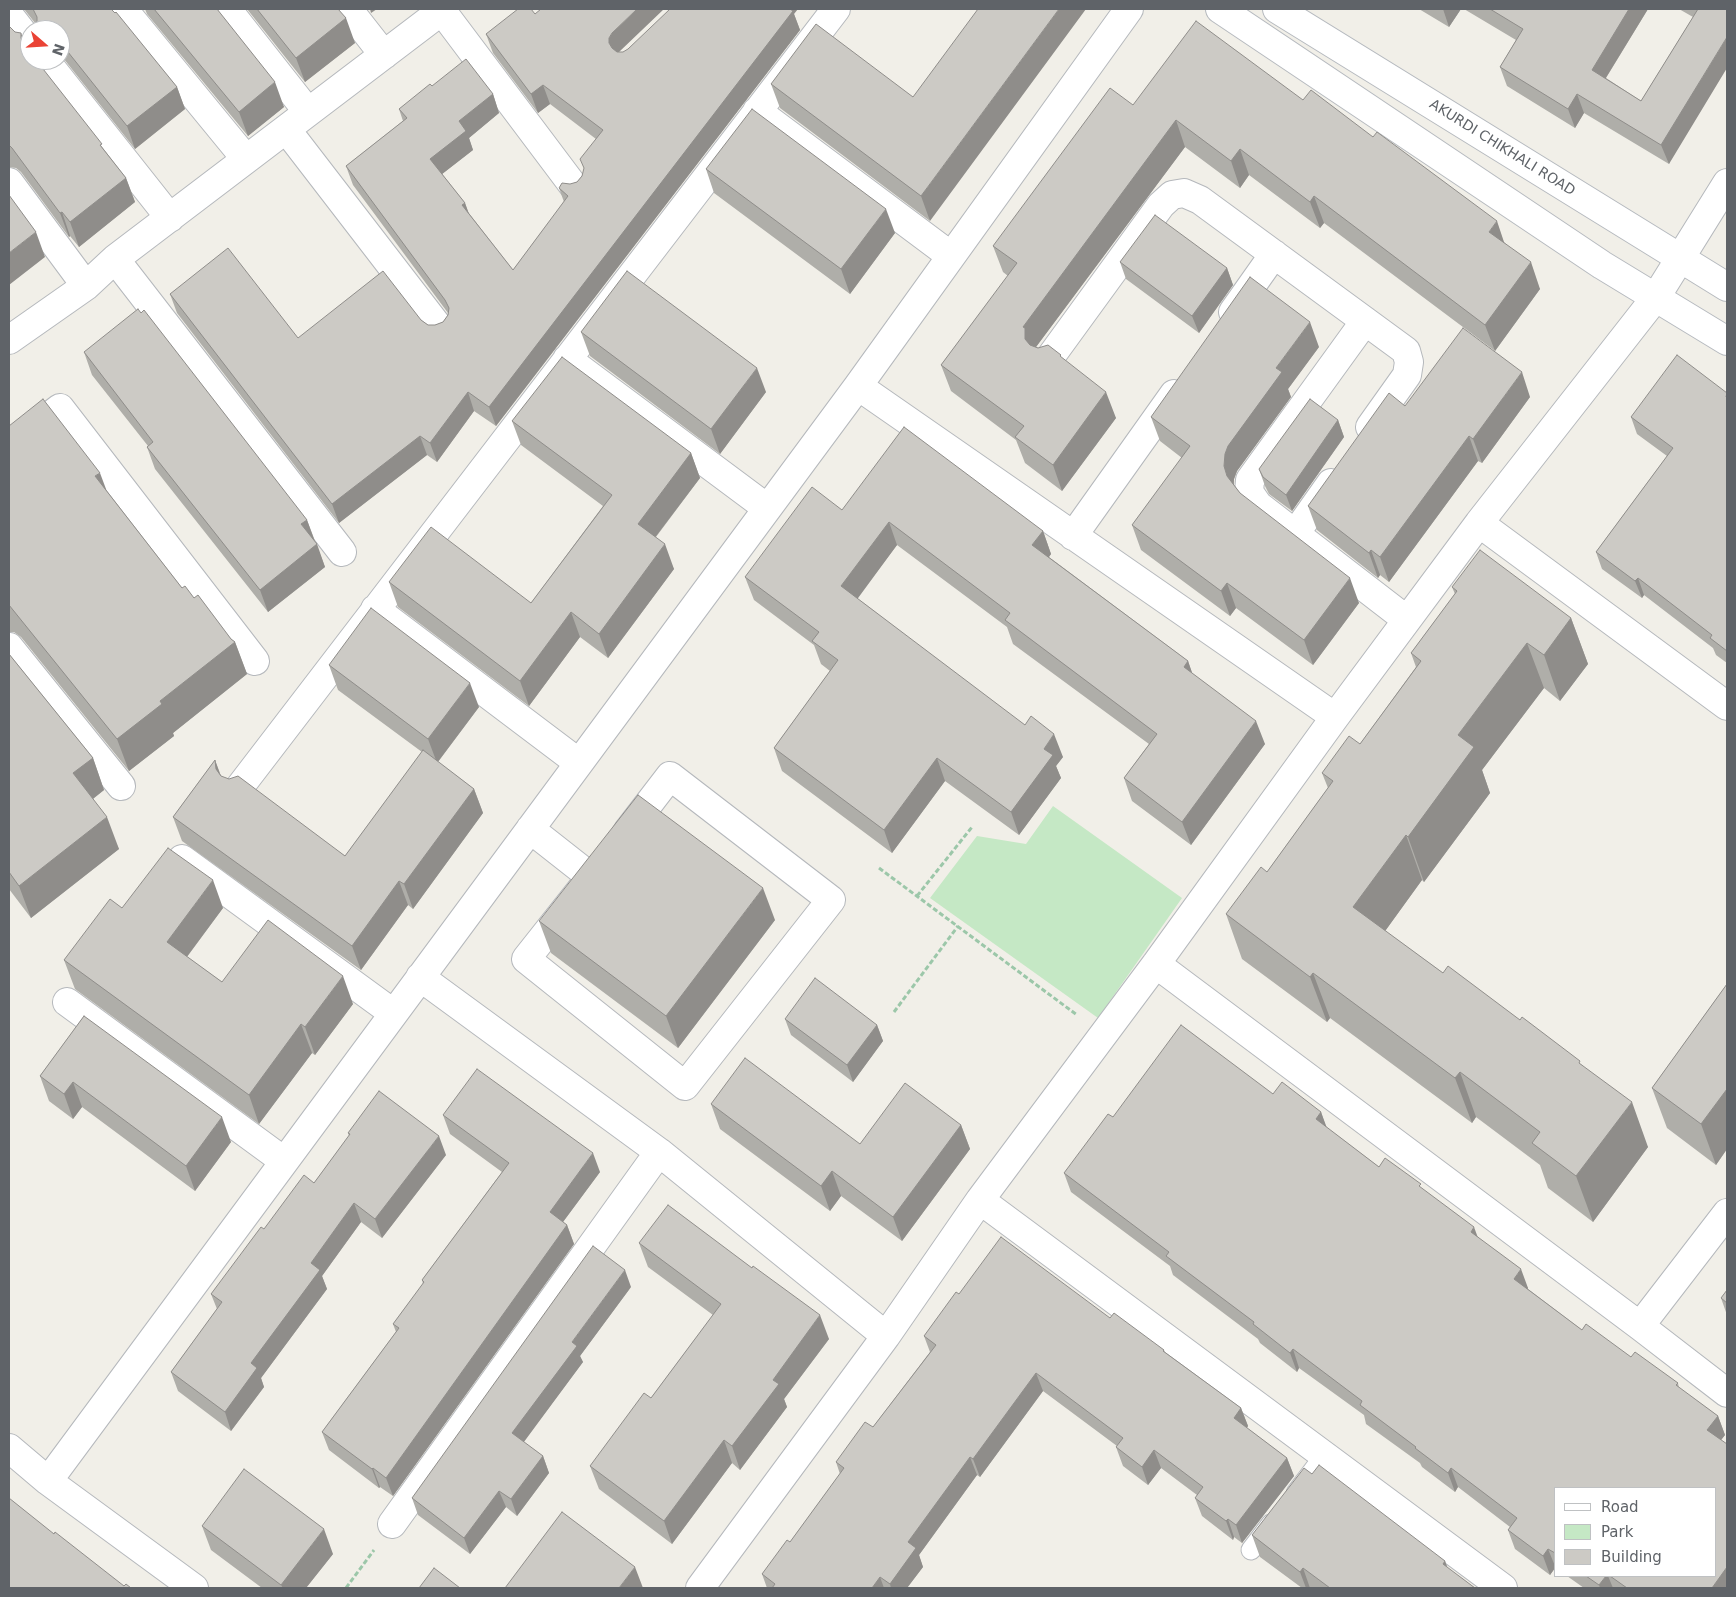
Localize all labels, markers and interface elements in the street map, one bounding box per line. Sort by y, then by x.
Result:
north arrow [20,20,70,70]
text: N [49,41,68,58]
street label: AKURDI CHIKHALI ROAD [1426,96,1578,200]
legend [1554,1487,1716,1577]
text: Road [1601,1498,1639,1516]
text: Park [1601,1523,1633,1541]
text: Building [1601,1548,1662,1566]

